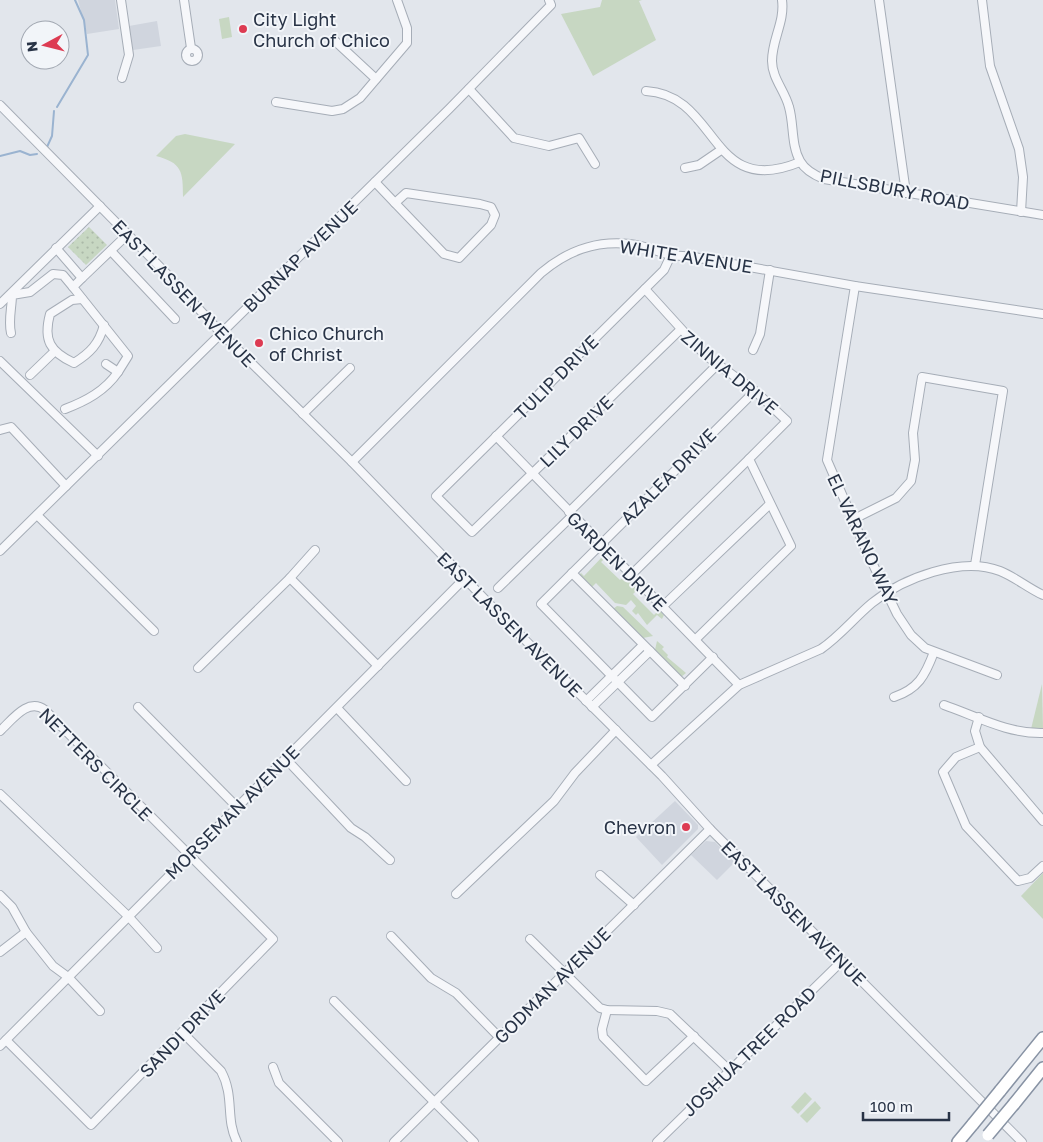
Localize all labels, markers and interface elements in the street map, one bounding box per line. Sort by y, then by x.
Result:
place label: City Light Church of Chico [253,8,390,51]
north arrow [20,20,70,70]
marker: City Light Church of Chico [237,23,249,35]
text: N [23,40,41,53]
street label: PILLSBURY ROAD [818,164,972,214]
street label: BURNAP AVENUE [238,196,362,316]
street label: EAST LASSEN AVENUE [108,215,260,371]
street label: WHITE AVENUE [618,235,754,277]
place label: Chico Church of Christ [269,322,384,365]
street label: ZINNIA DRIVE [677,325,783,419]
street label: TULIP DRIVE [509,330,603,424]
marker: Chico Church of Christ [253,337,265,349]
street label: LILY DRIVE [535,391,617,471]
street label: AZALEA DRIVE [616,424,720,528]
street label: EL VARANO WAY [823,470,903,608]
street label: GARDEN DRIVE [563,507,671,615]
street label: EAST LASSEN AVENUE [433,547,587,701]
street label: NETTERS CIRCLE [35,703,157,825]
street label: MORSEMAN AVENUE [160,740,304,884]
place label: Chevron [604,816,676,838]
marker: Chevron [680,821,692,833]
street label: EAST LASSEN AVENUE [717,836,871,990]
street label: GODMAN AVENUE [489,922,615,1048]
street label: JOSHUA TREE ROAD [678,981,820,1121]
street label: SANDI DRIVE [135,985,229,1081]
scale bar [863,1090,949,1122]
text: 100 m [870,1097,913,1115]

